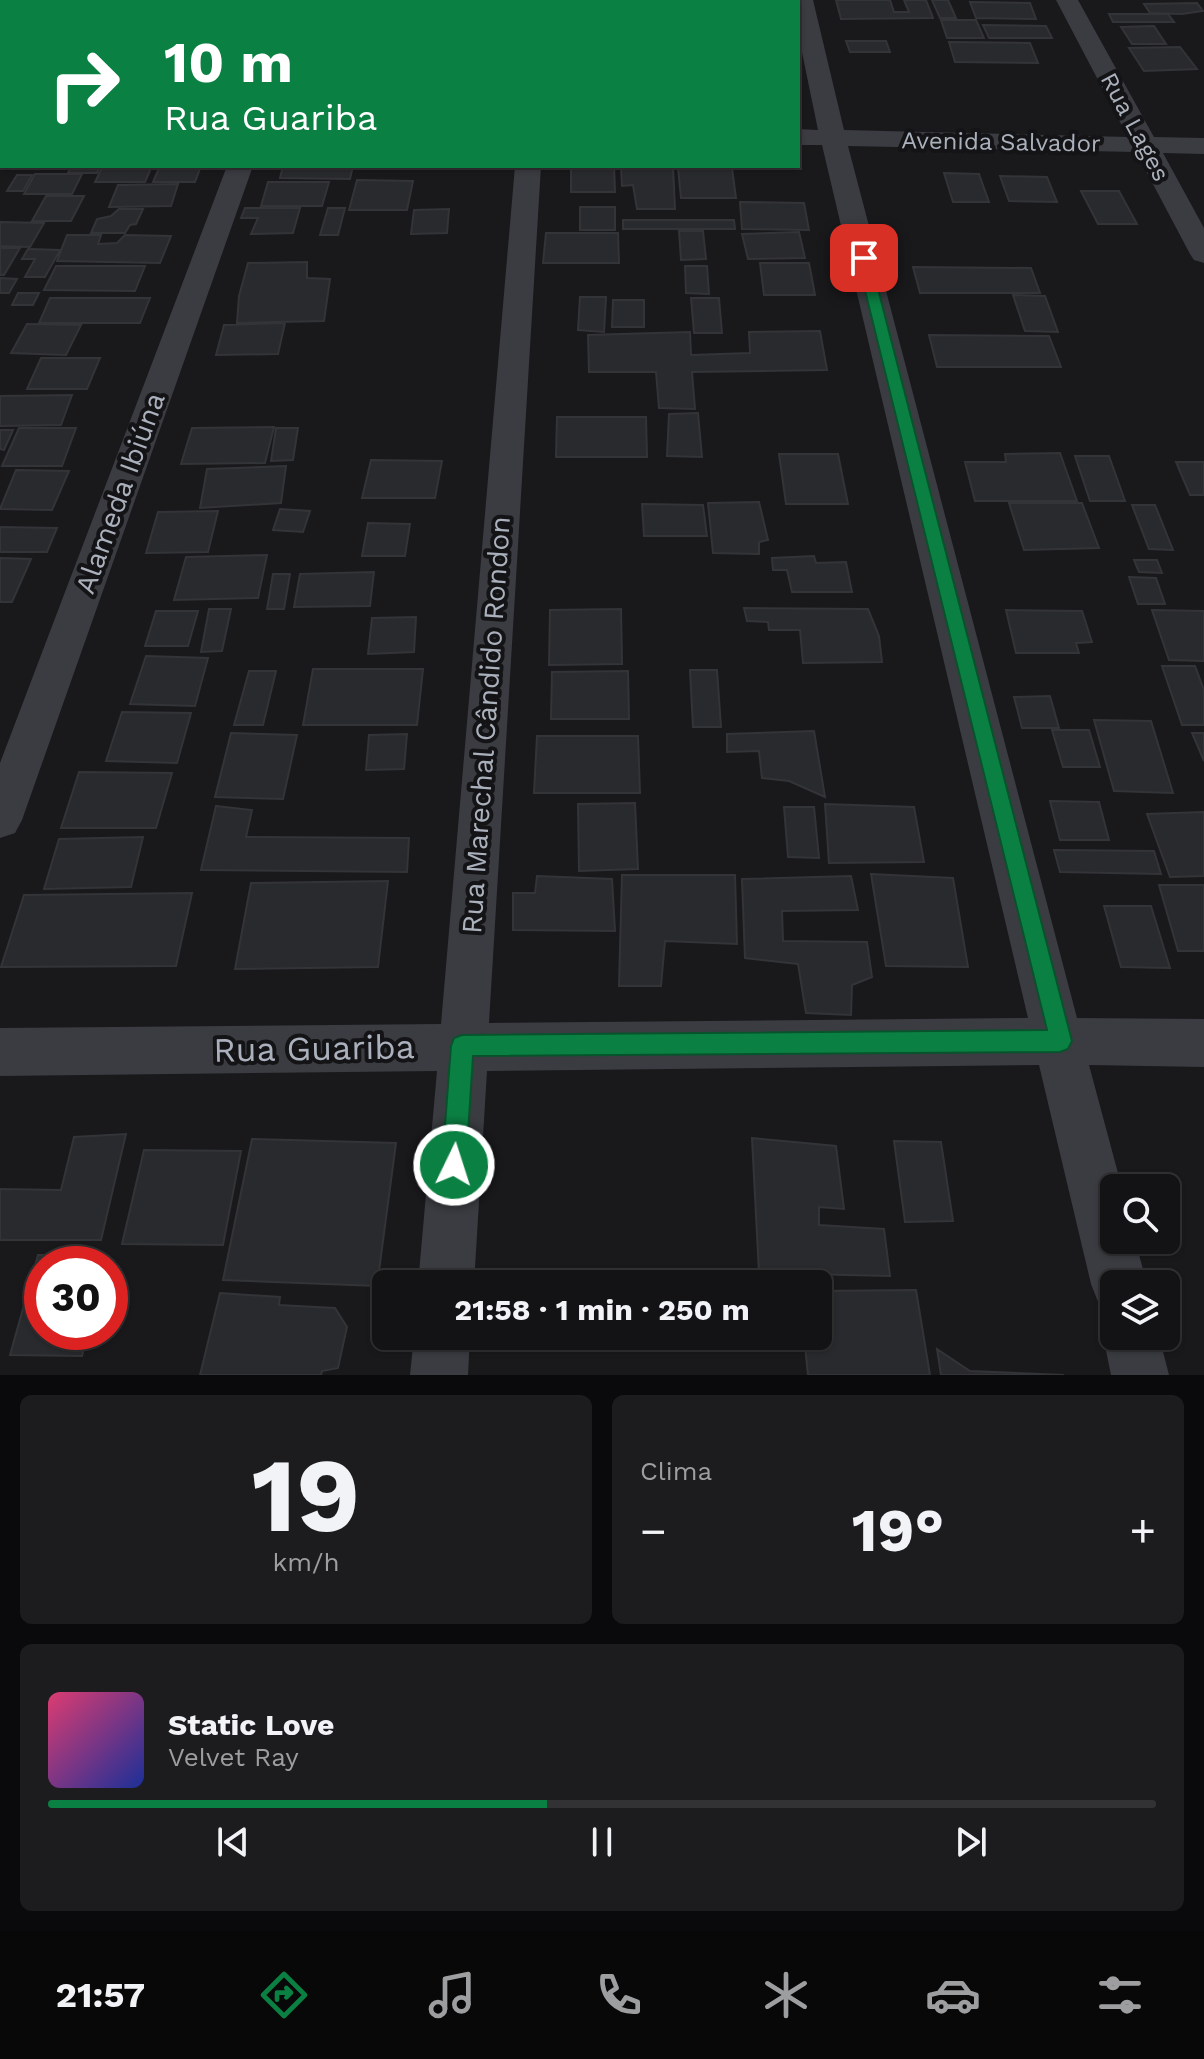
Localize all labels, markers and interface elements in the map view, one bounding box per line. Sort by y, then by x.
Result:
text: 10 m [164,30,293,96]
icon: right [32,32,136,136]
street label: Rua Lages [1095,68,1175,186]
text: Rua Guariba [164,97,377,139]
street label: Avenida Salvador [901,126,1101,158]
pin [830,224,898,292]
icon: arrive [842,236,886,280]
street label: Alameda Ibiúna [68,388,172,598]
street label: Rua Marechal Cândido Rondon [455,515,517,935]
street label: Rua Guariba [213,1026,415,1070]
position arrow [412,1123,496,1207]
map controls [1100,1174,1180,1350]
button: search [1100,1174,1180,1254]
speed limit sign: 30 [24,1246,128,1350]
button: layers [1100,1270,1180,1350]
text: 21:58 · 1 min · 250 m [454,1292,750,1327]
text: 19 [252,1434,360,1556]
text: Clima [640,1456,712,1486]
text: 19° [852,1495,944,1566]
text: − [640,1505,667,1557]
text: + [1129,1505,1156,1557]
text: km/h [273,1547,339,1577]
text: Static Love [168,1707,334,1742]
text: Velvet Ray [168,1742,299,1772]
icon: previous [211,1820,255,1864]
icon: pause [580,1820,624,1864]
icon: next [949,1820,993,1864]
icon: directions [256,1967,312,2023]
icon: music [424,1967,480,2023]
icon: phone [591,1967,647,2023]
icon: climate [758,1967,814,2023]
icon: car [925,1967,981,2023]
icon: filters [1092,1967,1148,2023]
text: 21:57 [56,1974,145,2016]

